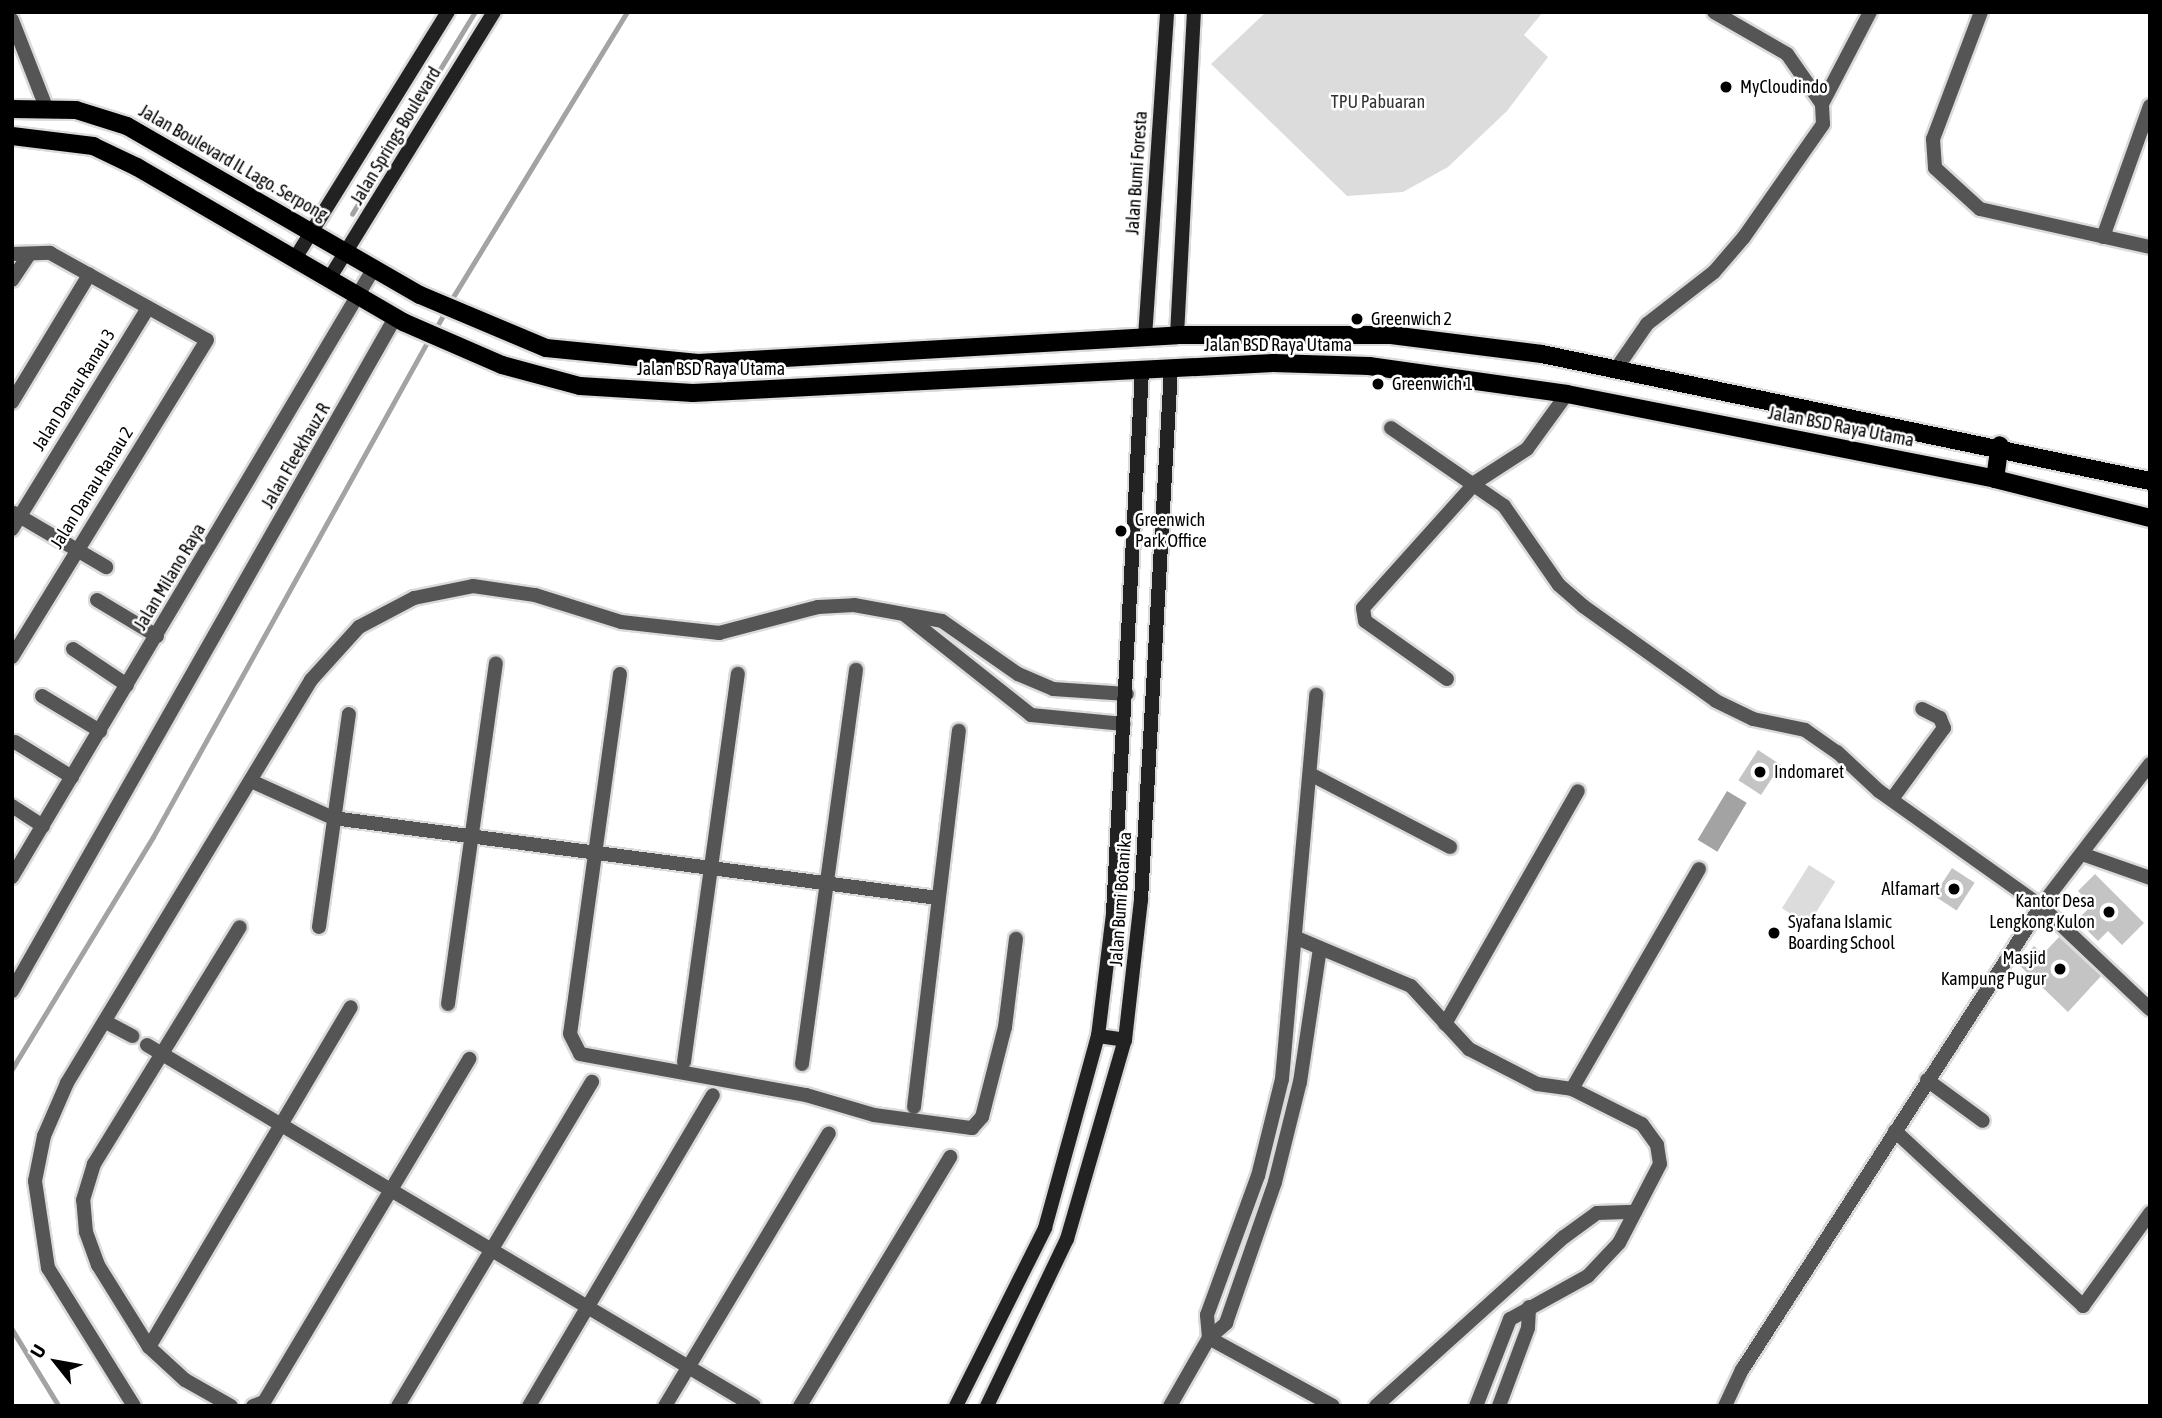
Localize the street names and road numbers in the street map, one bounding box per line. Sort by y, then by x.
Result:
street label: Jalan Springs Boulevard [346,63,446,209]
street label: Jalan Boulevard IL Lago. Serpong [135,100,331,226]
street label: Jalan Bumi Foresta [1122,110,1152,236]
street label: Jalan Danau Ranau 3 [28,325,120,455]
street label: Jalan BSD Raya Utama [1204,334,1352,356]
street label: Jalan BSD Raya Utama [637,358,785,380]
street label: Jalan Fleekhauz R [257,399,335,513]
street label: Jalan BSD Raya Utama [1766,402,1916,452]
street label: Jalan Danau Ranau 2 [46,423,138,553]
street label: Jalan Milano Raya [130,520,210,634]
street label: Jalan Bumi Botanika [1106,831,1136,967]

